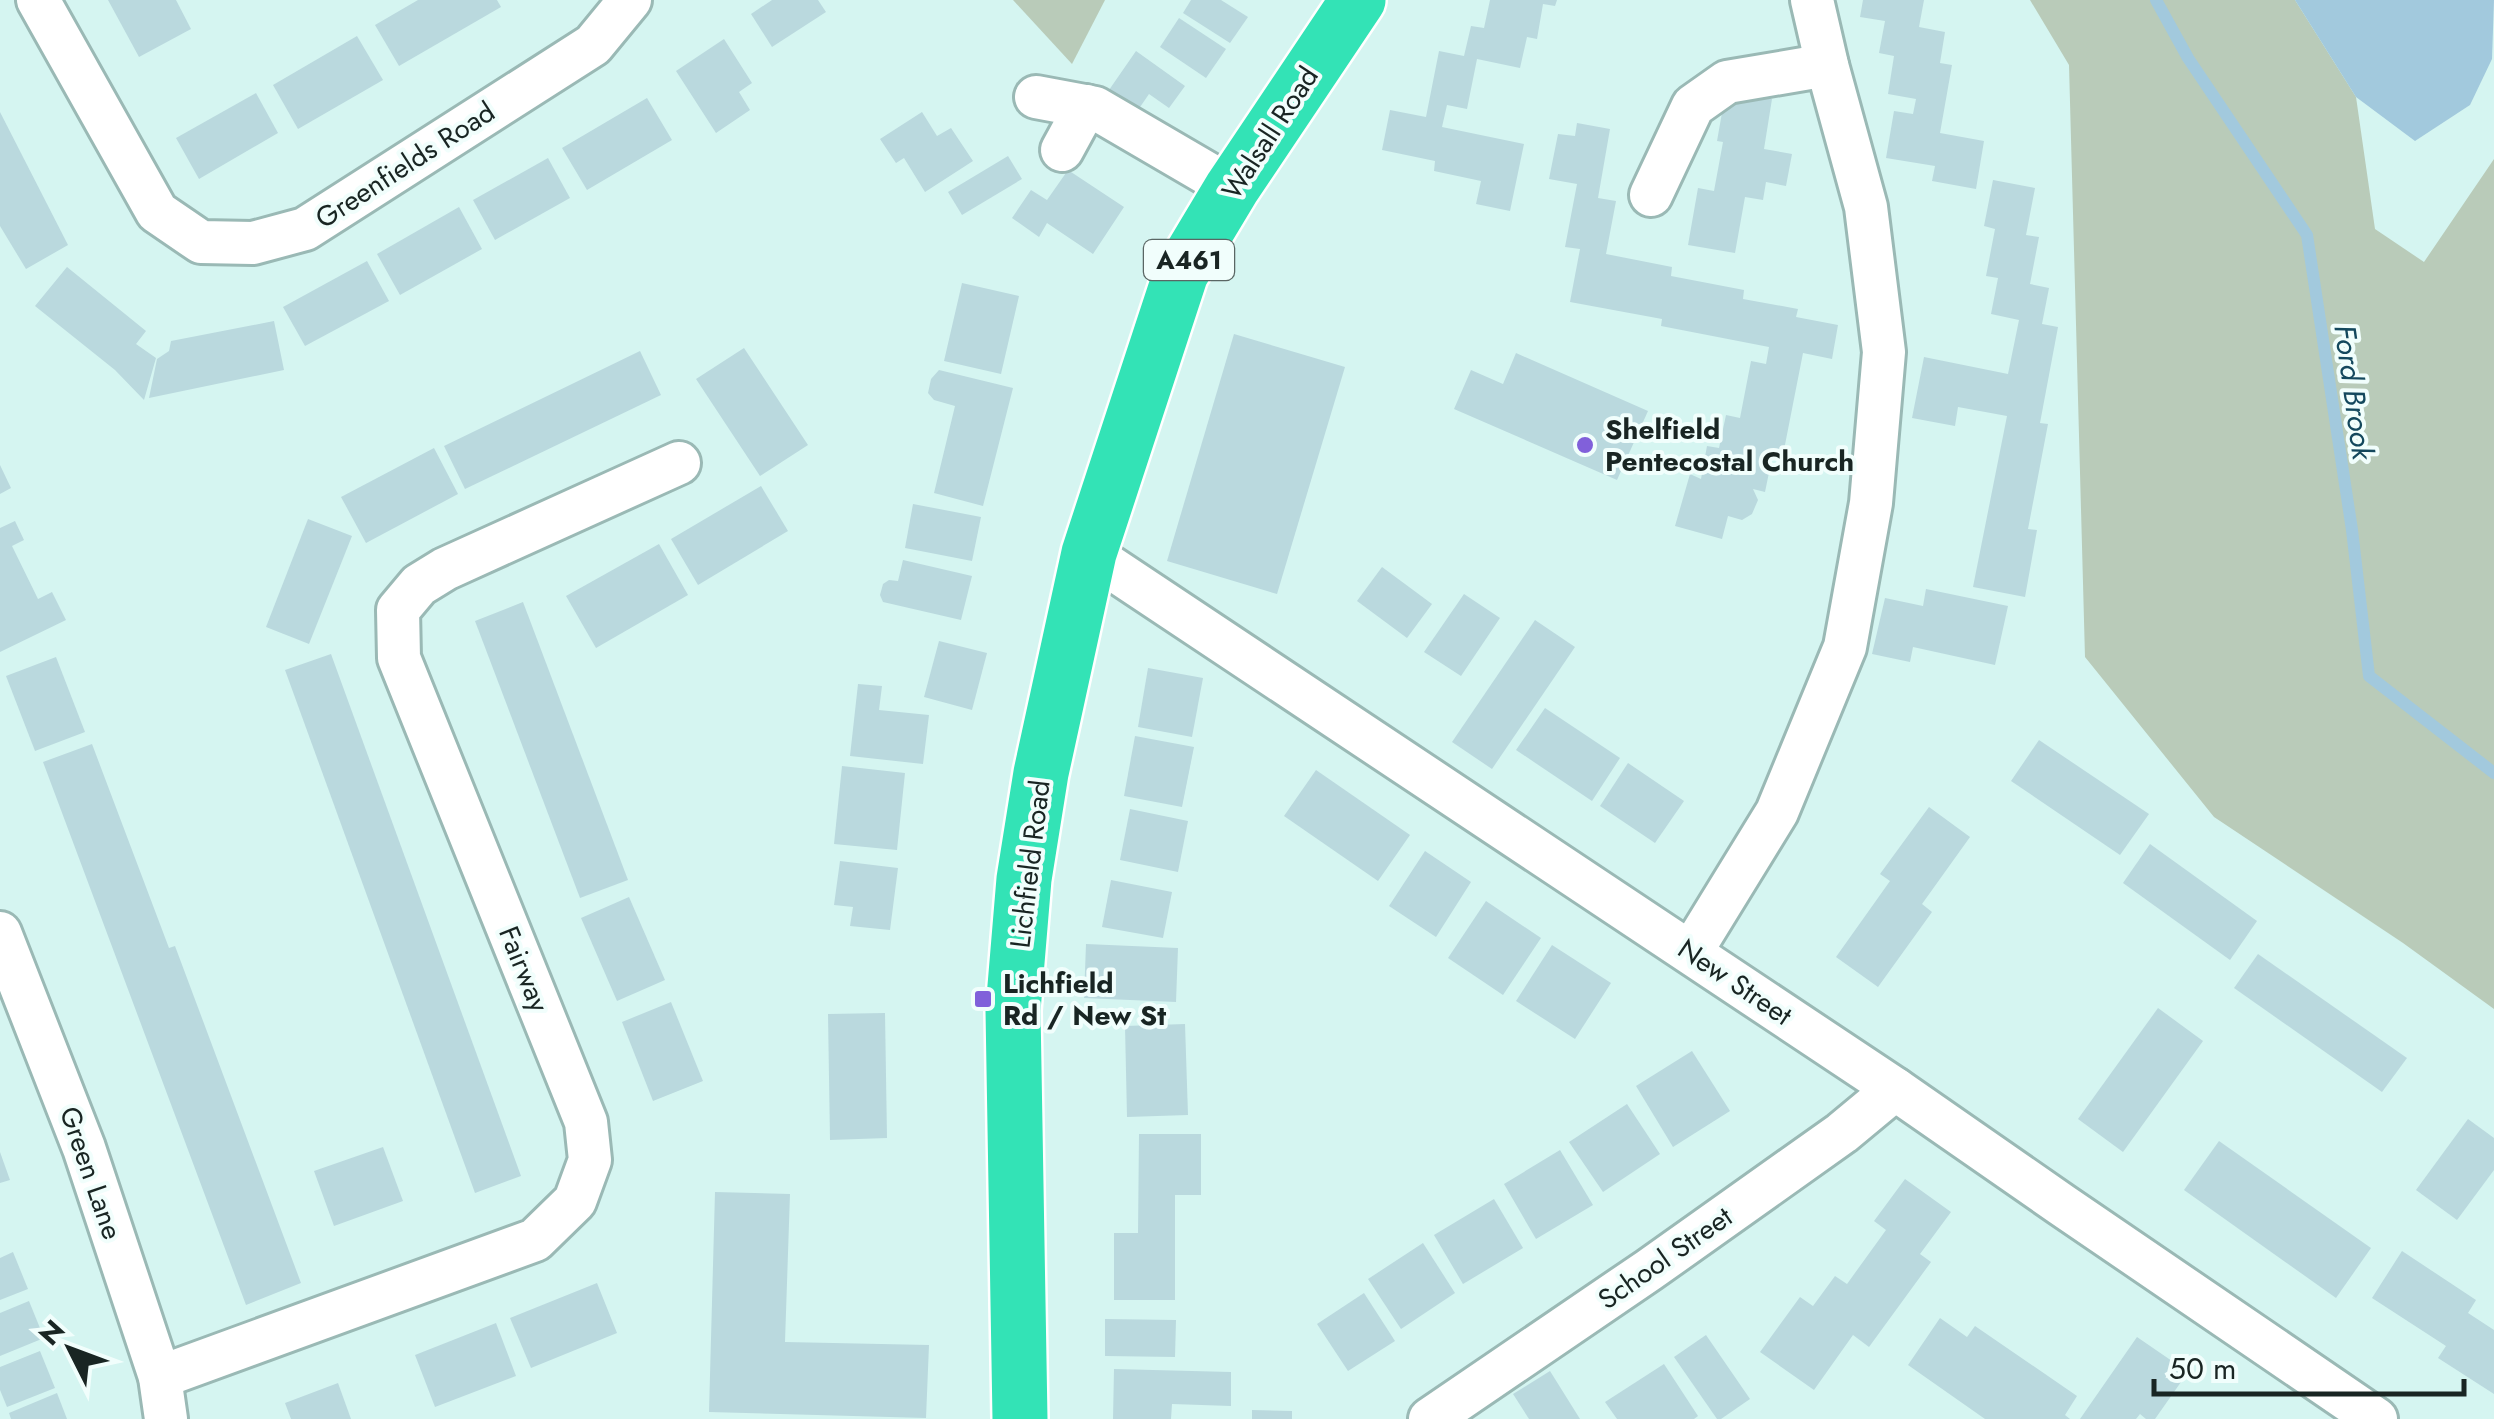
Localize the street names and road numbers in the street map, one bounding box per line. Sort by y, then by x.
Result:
street label: Walsall Road [1212,58,1328,208]
street label: Greenfields Road [307,92,503,238]
road number: A461 [1144,240,1234,280]
street label: Lichfield Road [999,778,1061,950]
street label: Fairway [488,920,560,1019]
street label: New Street [1670,929,1801,1035]
street label: Green Lane [49,1101,133,1245]
street label: School Street [1589,1196,1741,1319]

